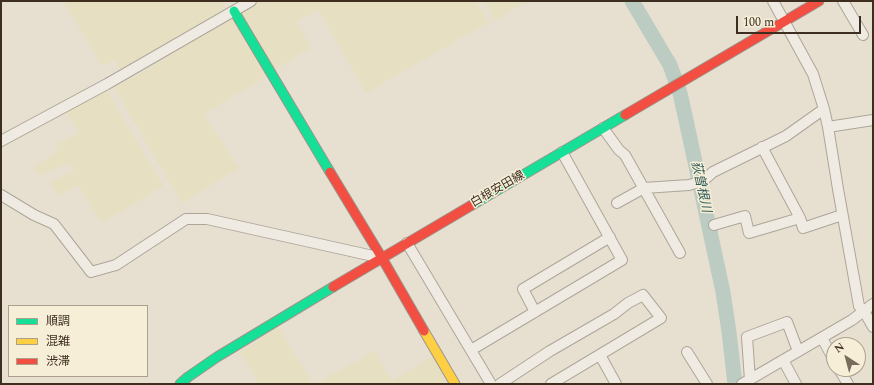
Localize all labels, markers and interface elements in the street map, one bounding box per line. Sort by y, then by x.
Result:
scale bar [738,8,863,34]
text: 100 m [743,13,774,32]
water label: 荻曽根川 [687,160,713,214]
street label: 白根安田線 [468,169,528,211]
legend [8,305,148,377]
text: 順調 [46,312,70,331]
text: 混雑 [46,332,70,351]
north arrow [826,337,866,377]
text: N [831,338,848,357]
text: 渋滞 [46,352,70,371]

